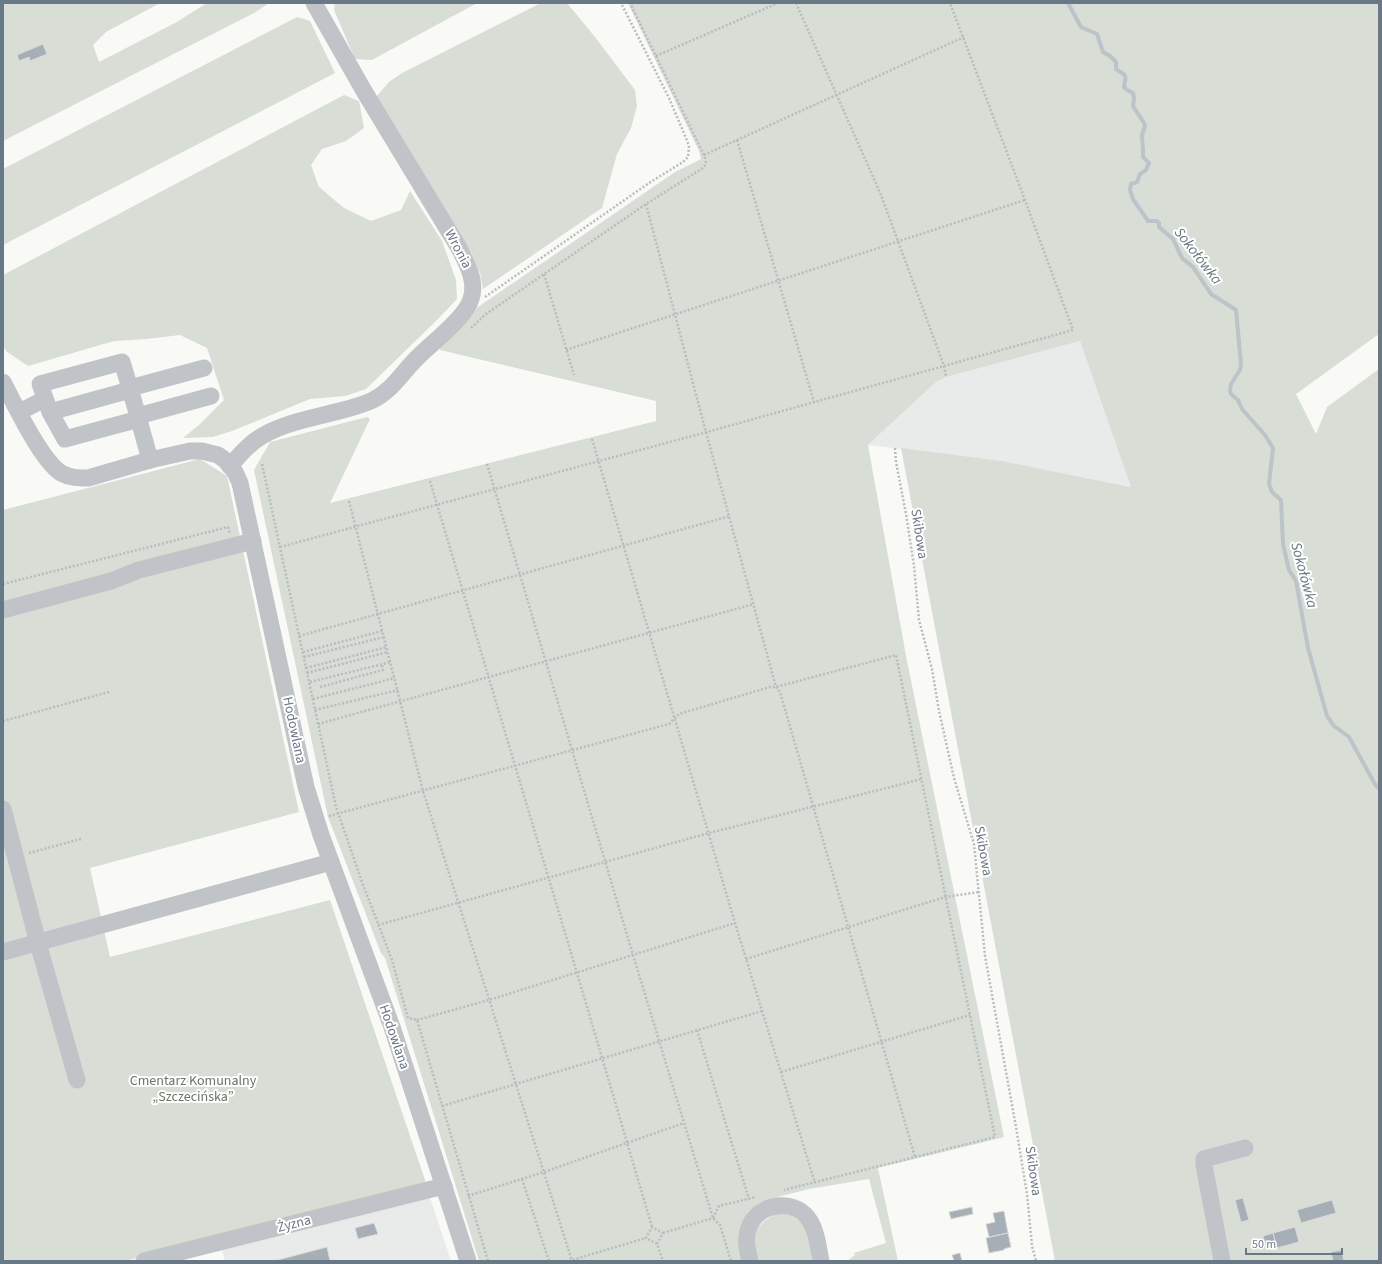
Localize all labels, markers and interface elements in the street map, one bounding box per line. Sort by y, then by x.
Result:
water label: Sokołówka [1169,223,1227,289]
street label: Wronia [439,226,477,272]
street label: Skibowa [905,508,933,560]
water label: Sokołówka [1285,540,1323,610]
street label: Hodowlana [277,695,311,765]
street label: Skibowa [969,825,997,877]
street label: Hodowlana [374,1002,414,1072]
park label: Cmentarz Komunalny „Szczecińska” [130,1071,257,1107]
street label: Skibowa [1020,1145,1046,1197]
street label: Żyzna [275,1210,313,1238]
scale bar [1246,1230,1342,1256]
text: 50 m [1252,1236,1276,1253]

